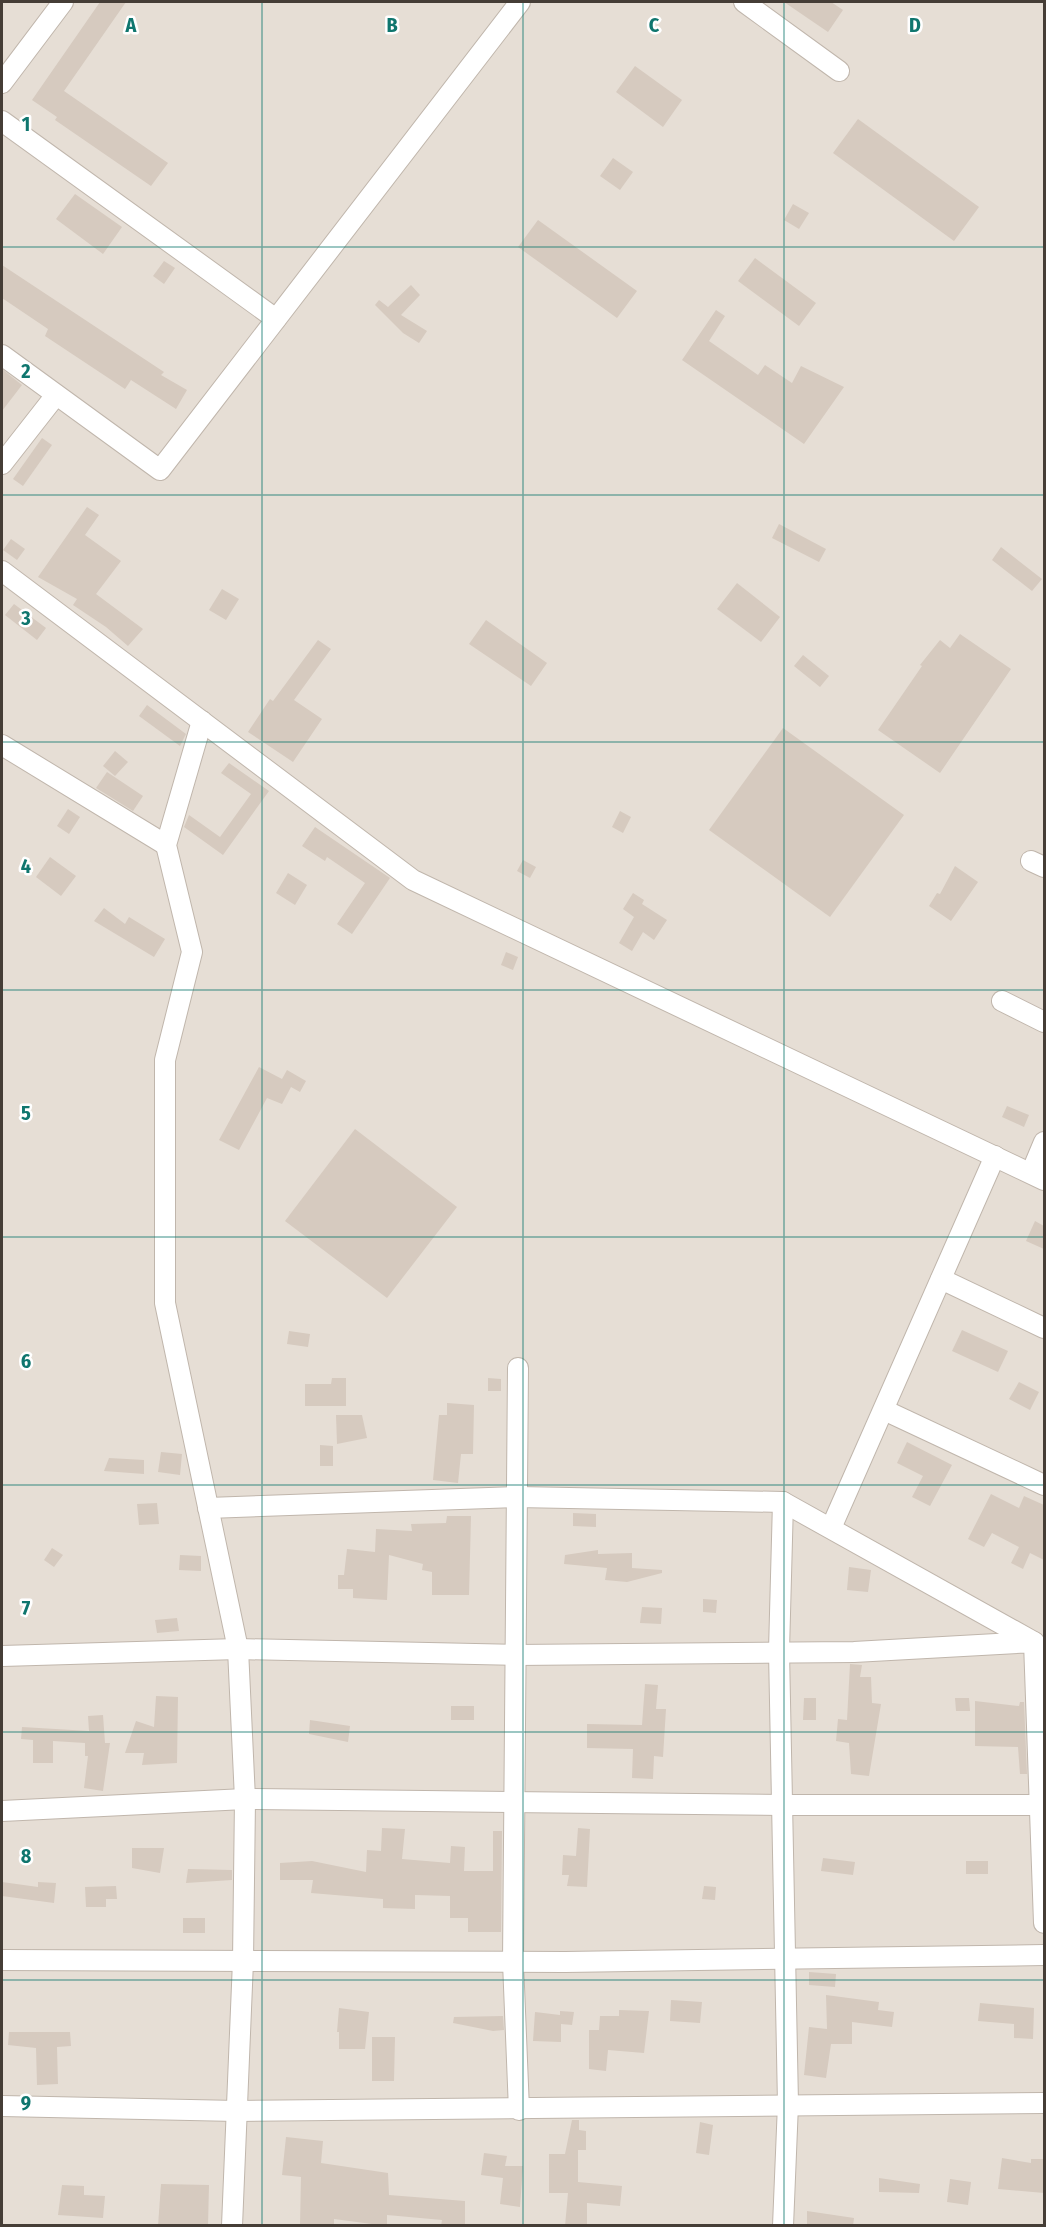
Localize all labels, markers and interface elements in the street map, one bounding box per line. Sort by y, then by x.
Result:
text: A [125,13,138,37]
text: B [386,13,398,37]
text: C [649,13,660,37]
text: D [909,13,921,37]
text: 1 [22,112,30,136]
text: 2 [20,359,31,383]
text: 3 [20,606,31,630]
text: 4 [21,854,31,878]
text: 5 [21,1101,31,1125]
text: 6 [21,1349,31,1373]
text: 7 [22,1596,31,1620]
text: 8 [21,1844,32,1868]
text: 9 [21,2091,31,2115]

